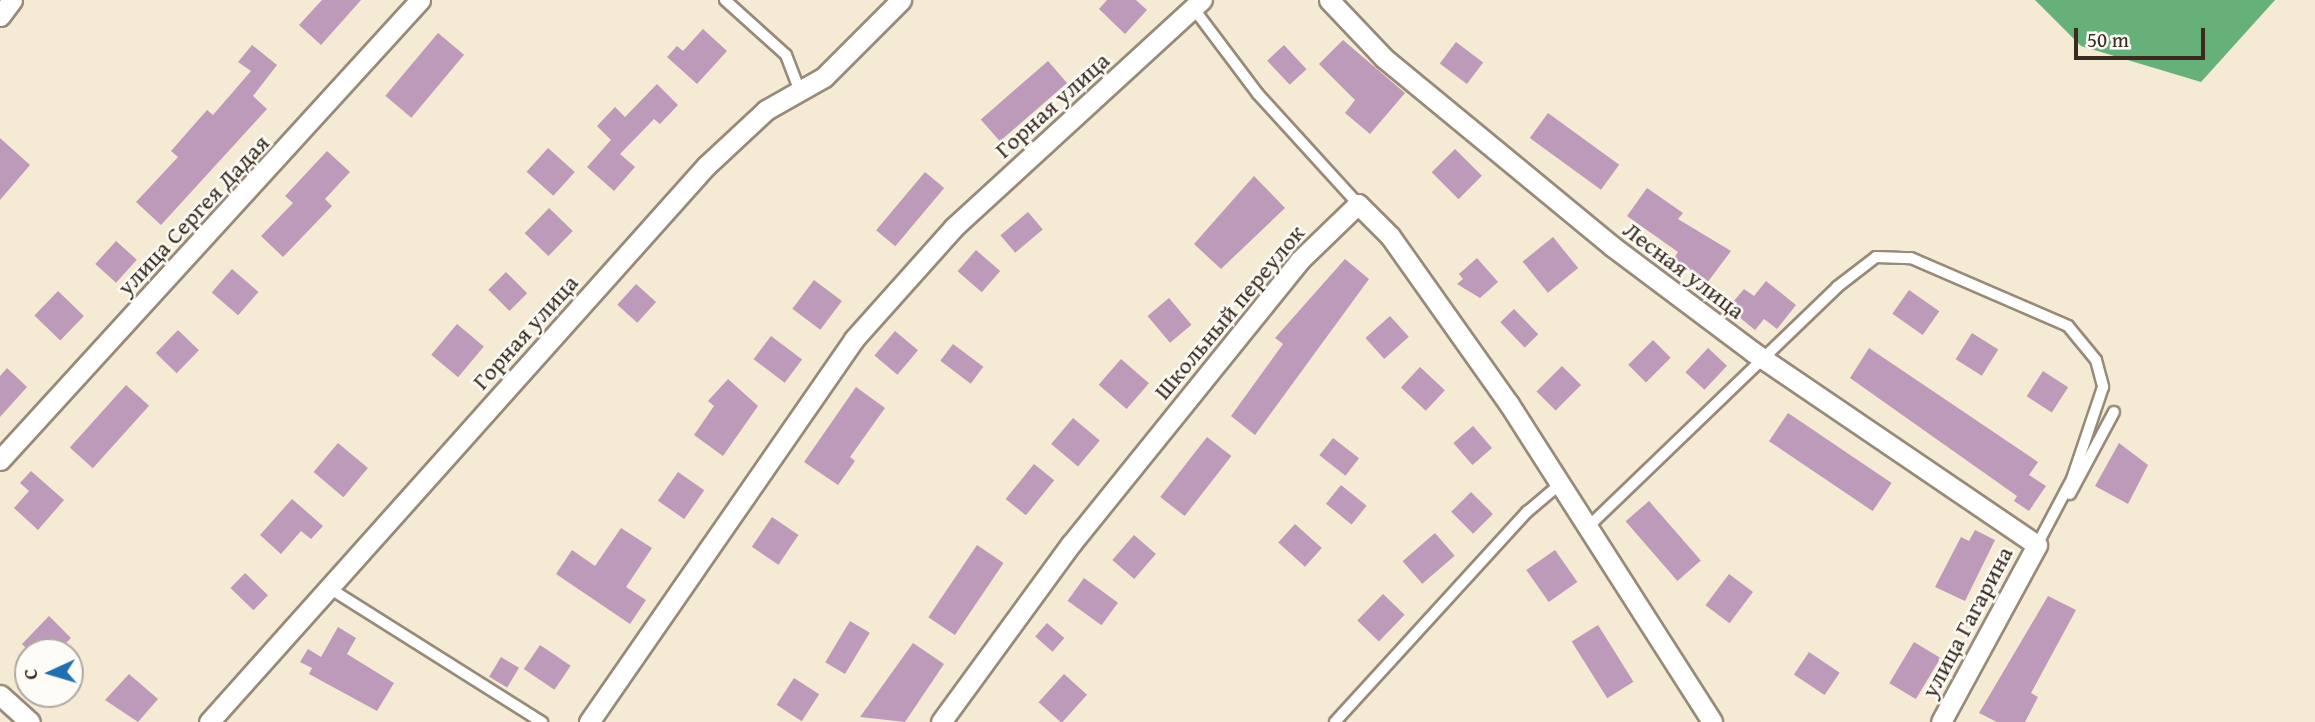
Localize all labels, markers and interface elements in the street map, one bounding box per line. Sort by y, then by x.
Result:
scale bar [2077,14,2208,58]
text: 50 m [2087,24,2129,55]
street label: Горная улица [989,46,1115,164]
street label: улица Сергея Дадая [111,129,275,301]
street label: Лесная улица [1618,215,1750,325]
street label: Школьный переулок [1148,219,1310,405]
street label: Горная улица [466,269,584,395]
street label: улица Гагарина [1915,541,2019,703]
north arrow [14,638,84,708]
text: С [16,668,44,681]

